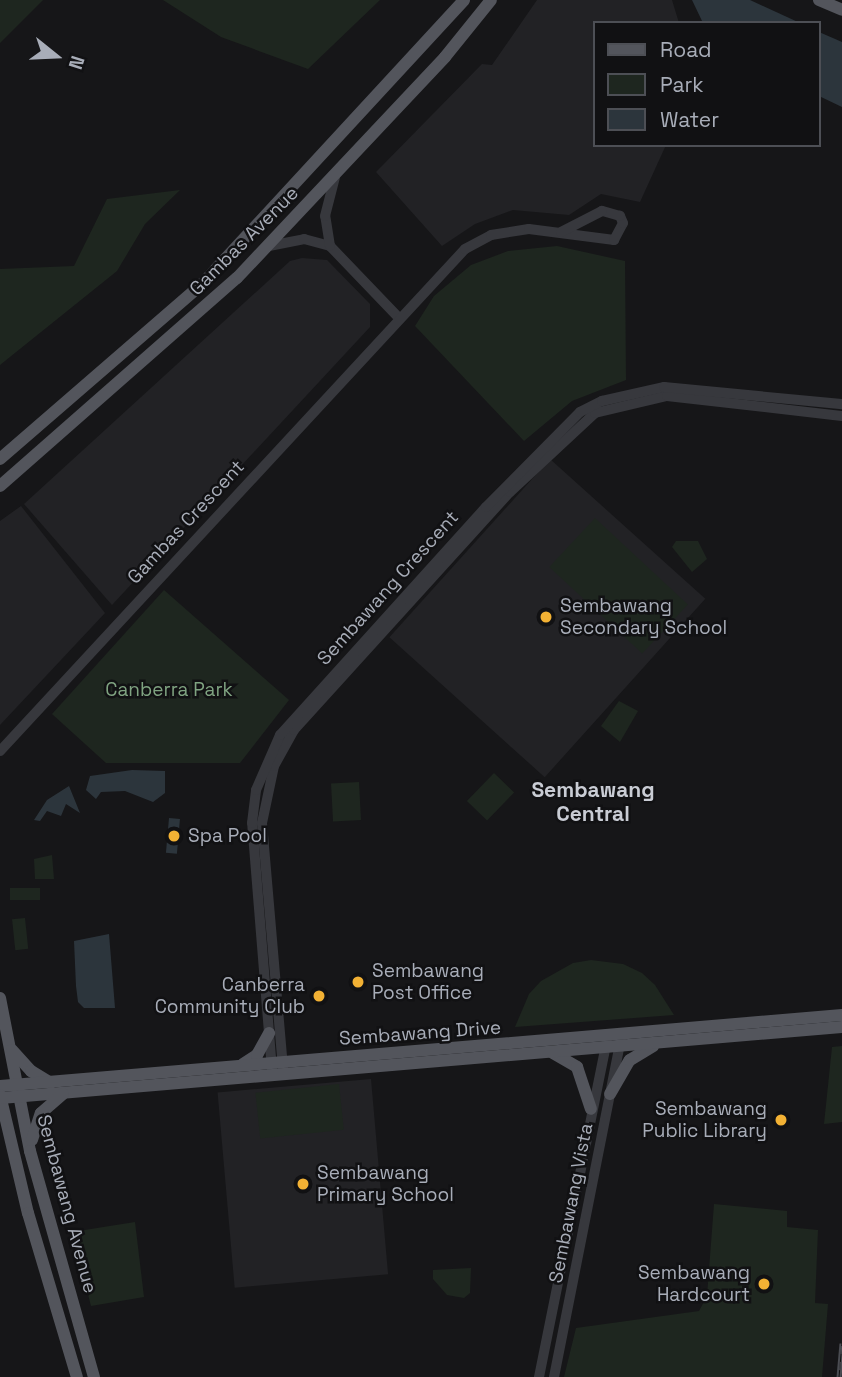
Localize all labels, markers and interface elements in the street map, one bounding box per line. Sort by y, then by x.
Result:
north arrow [21,21,91,91]
legend [594,21,821,147]
text: Road [660,36,712,63]
text: N [63,53,90,73]
text: Park [660,71,704,98]
text: Water [660,106,719,133]
street label: Gambas Avenue [185,182,303,300]
street label: Gambas Crescent [123,455,249,589]
street label: Sembawang Crescent [313,506,463,670]
place label: Sembawang Secondary School [560,595,727,639]
marker: Sembawang Secondary School [538,609,554,625]
park label: Canberra Park [105,679,233,701]
district label: Sembawang Central [531,777,655,827]
place label: Spa Pool [188,825,267,847]
marker: Spa Pool [166,828,182,844]
place label: Sembawang Post Office [372,960,484,1004]
place label: Canberra Community Club [155,974,305,1018]
marker: Sembawang Post Office [350,974,366,990]
marker: Canberra Community Club [311,988,327,1004]
street label: Sembawang Drive [338,1016,502,1050]
place label: Sembawang Public Library [642,1098,767,1142]
street label: Sembawang Avenue [32,1112,102,1296]
marker: Sembawang Public Library [773,1112,789,1128]
street label: Sembawang Vista [544,1121,598,1285]
place label: Sembawang Primary School [317,1162,454,1206]
marker: Sembawang Primary School [295,1176,311,1192]
place label: Sembawang Hardcourt [638,1262,750,1306]
marker: Sembawang Hardcourt [756,1276,772,1292]

